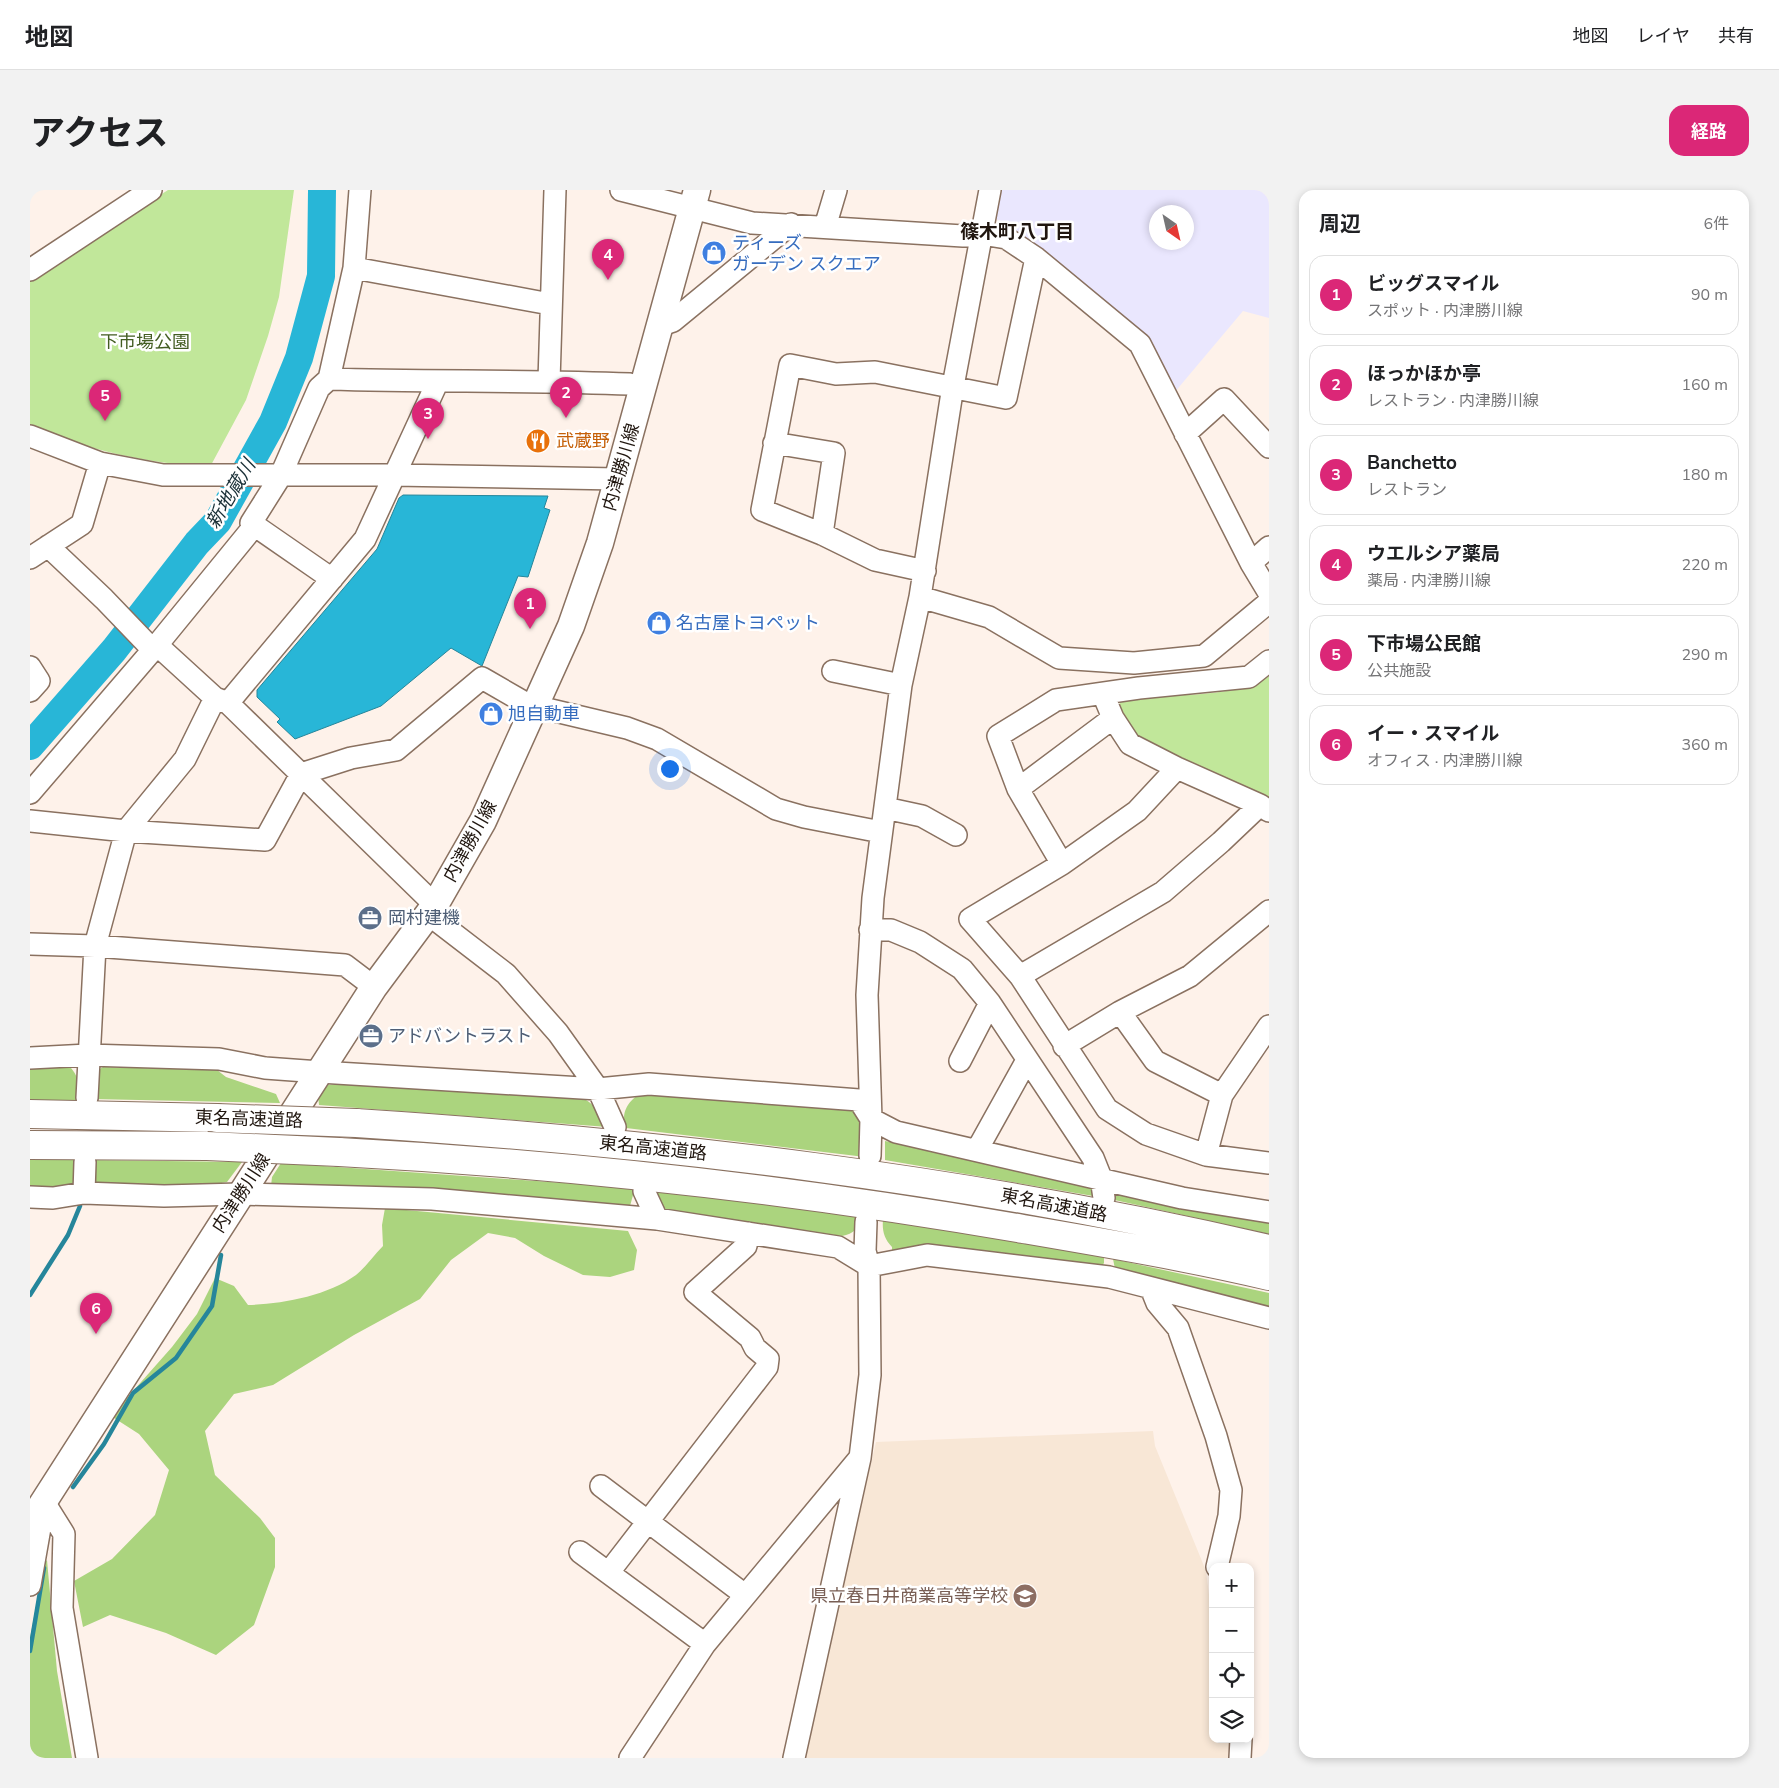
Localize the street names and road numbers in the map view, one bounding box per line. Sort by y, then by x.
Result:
street label: 内津勝川線 [597,420,645,514]
street label: 内津勝川線 [438,796,502,886]
street label: 東名高速道路 [195,1105,303,1133]
street label: 東名高速道路 [598,1130,708,1166]
street label: 内津勝川線 [206,1149,276,1237]
street label: 東名高速道路 [999,1183,1109,1227]

